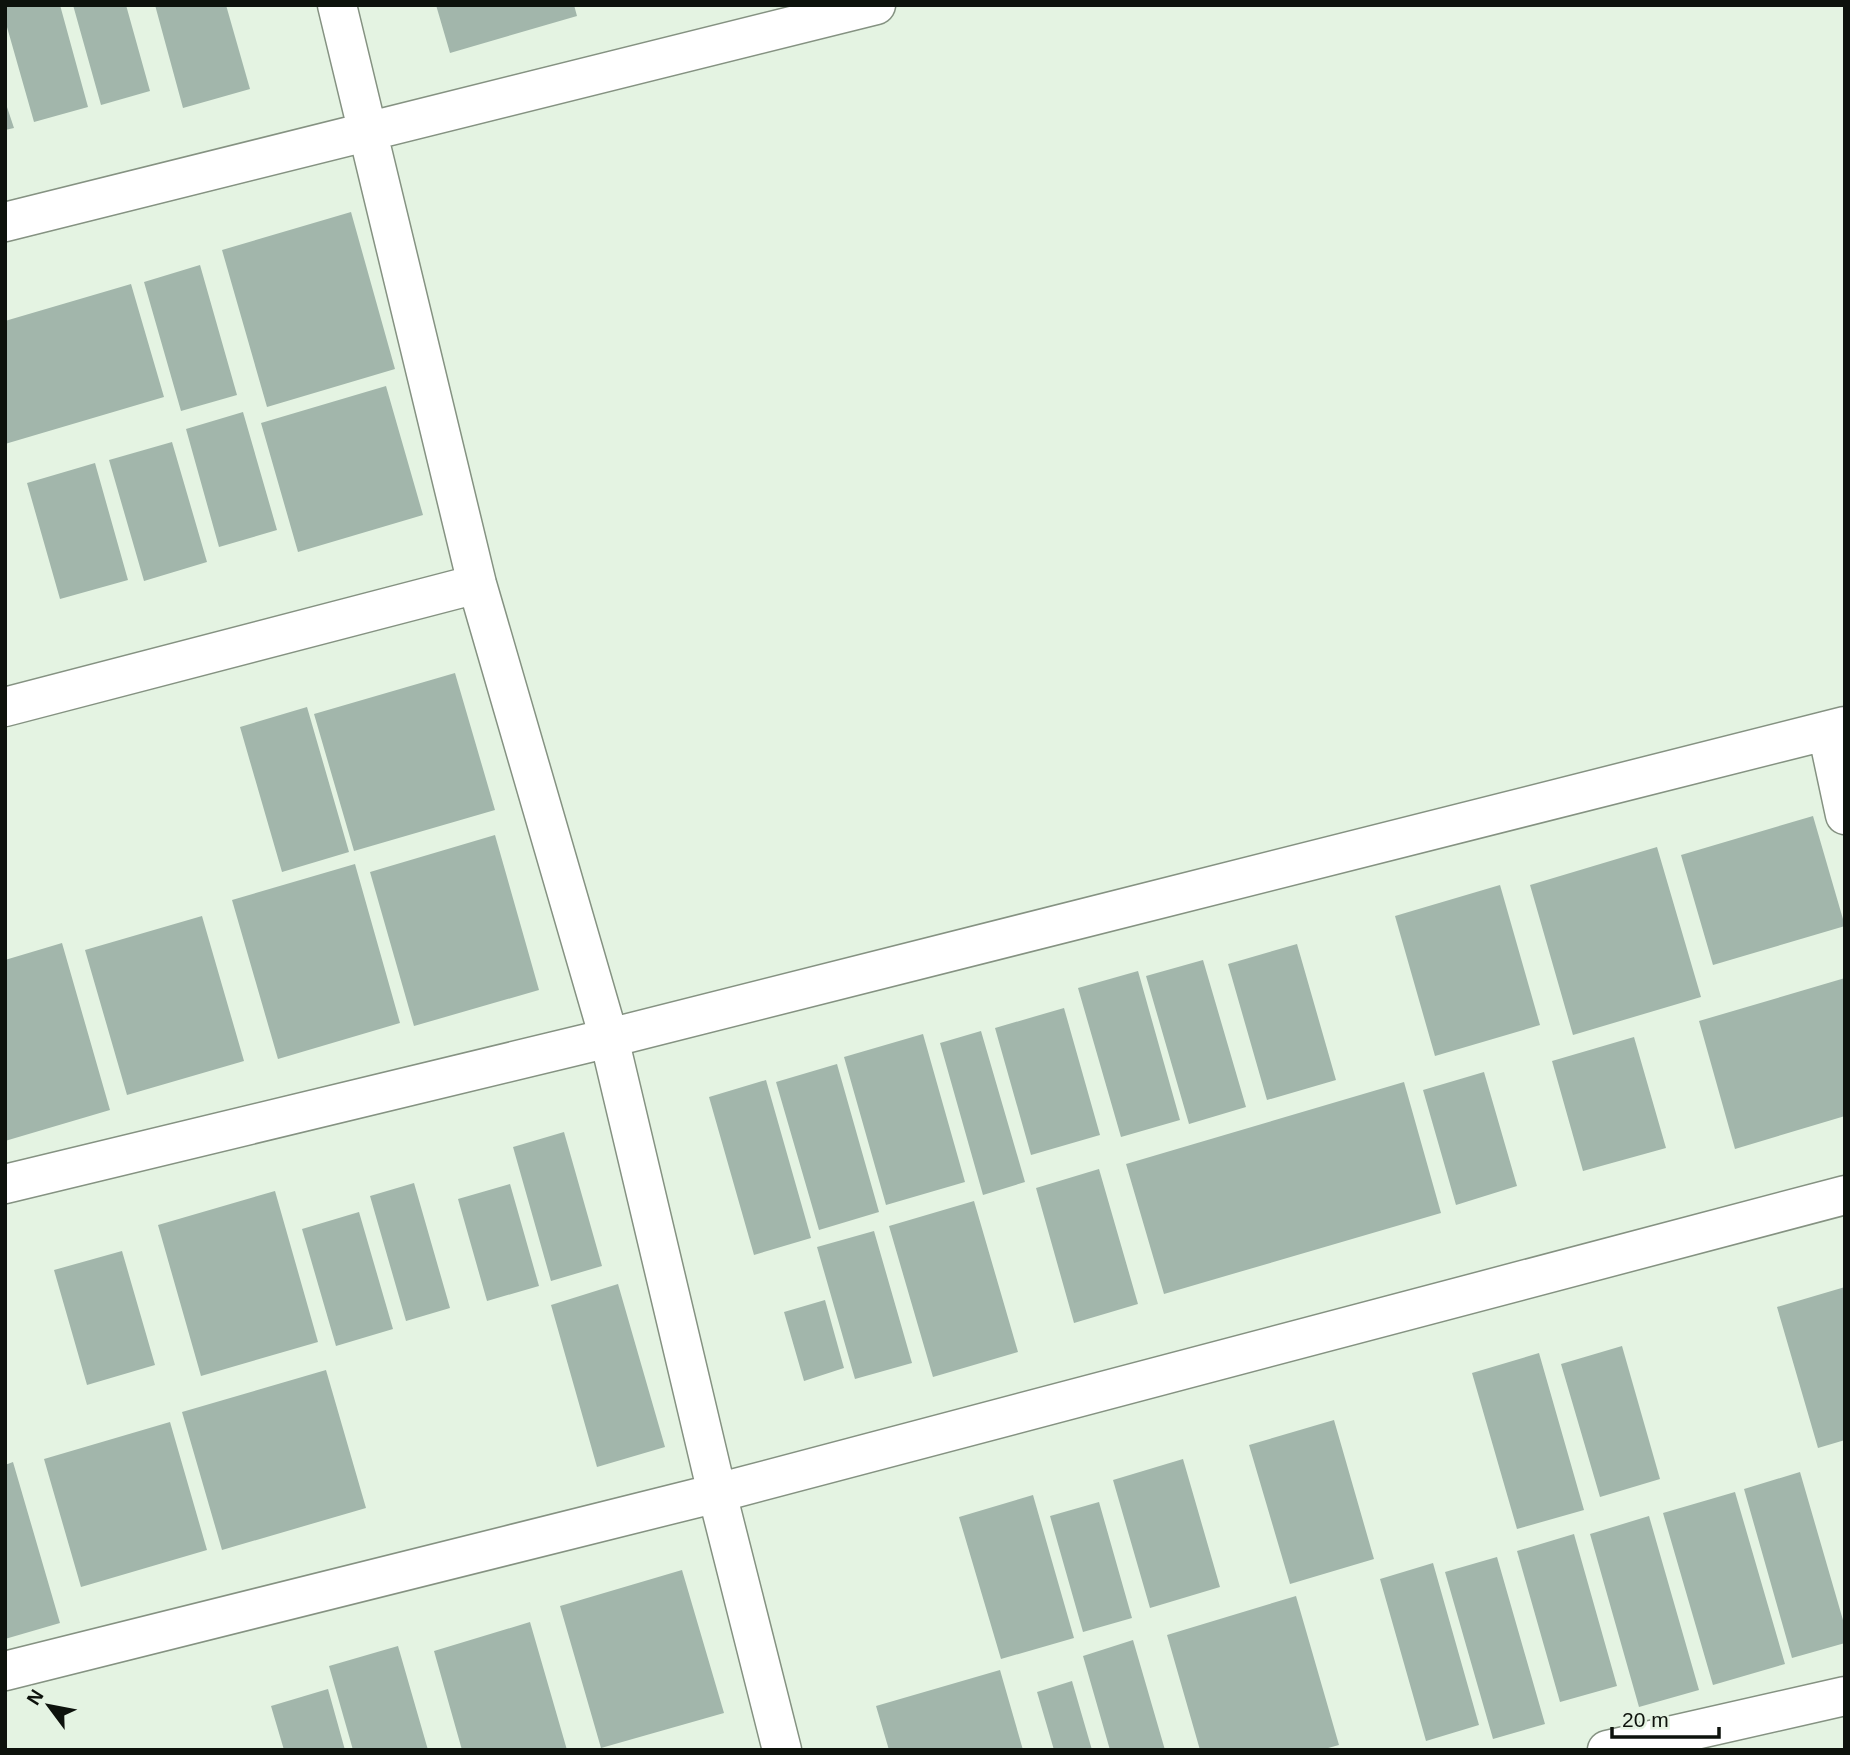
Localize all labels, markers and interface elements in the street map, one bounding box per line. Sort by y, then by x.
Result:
north arrow [14,1671,84,1741]
text: N [22,1686,48,1709]
scale bar [1612,1696,1719,1740]
text: 20 m [1622,1708,1669,1731]

